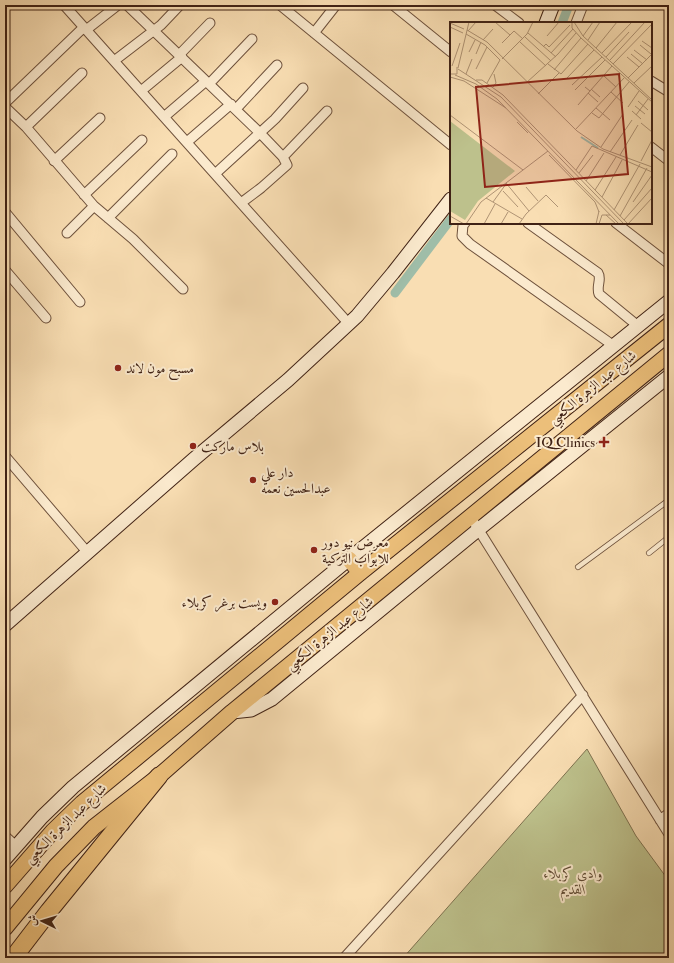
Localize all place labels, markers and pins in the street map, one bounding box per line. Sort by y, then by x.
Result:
place label: مسبح مون لاند [126,360,194,381]
marker: مسبح مون لاند [113,363,123,373]
place label: IQ Clinics [536,434,595,451]
marker: IQ Clinics [598,436,610,448]
place label: بلاس ماركت [201,438,264,455]
marker: بلاس ماركت [188,441,198,451]
place label: دار علي عبدالحسين نعمه [261,464,331,497]
marker: دار علي عبدالحسين نعمه [248,475,258,485]
place label: معرض نيو دور للابواب التركية [320,534,389,567]
marker: معرض نيو دور للابواب التركية [309,545,319,555]
place label: ويست برغر كربلاء [181,594,267,612]
marker: ويست برغر كربلاء [270,597,280,607]

